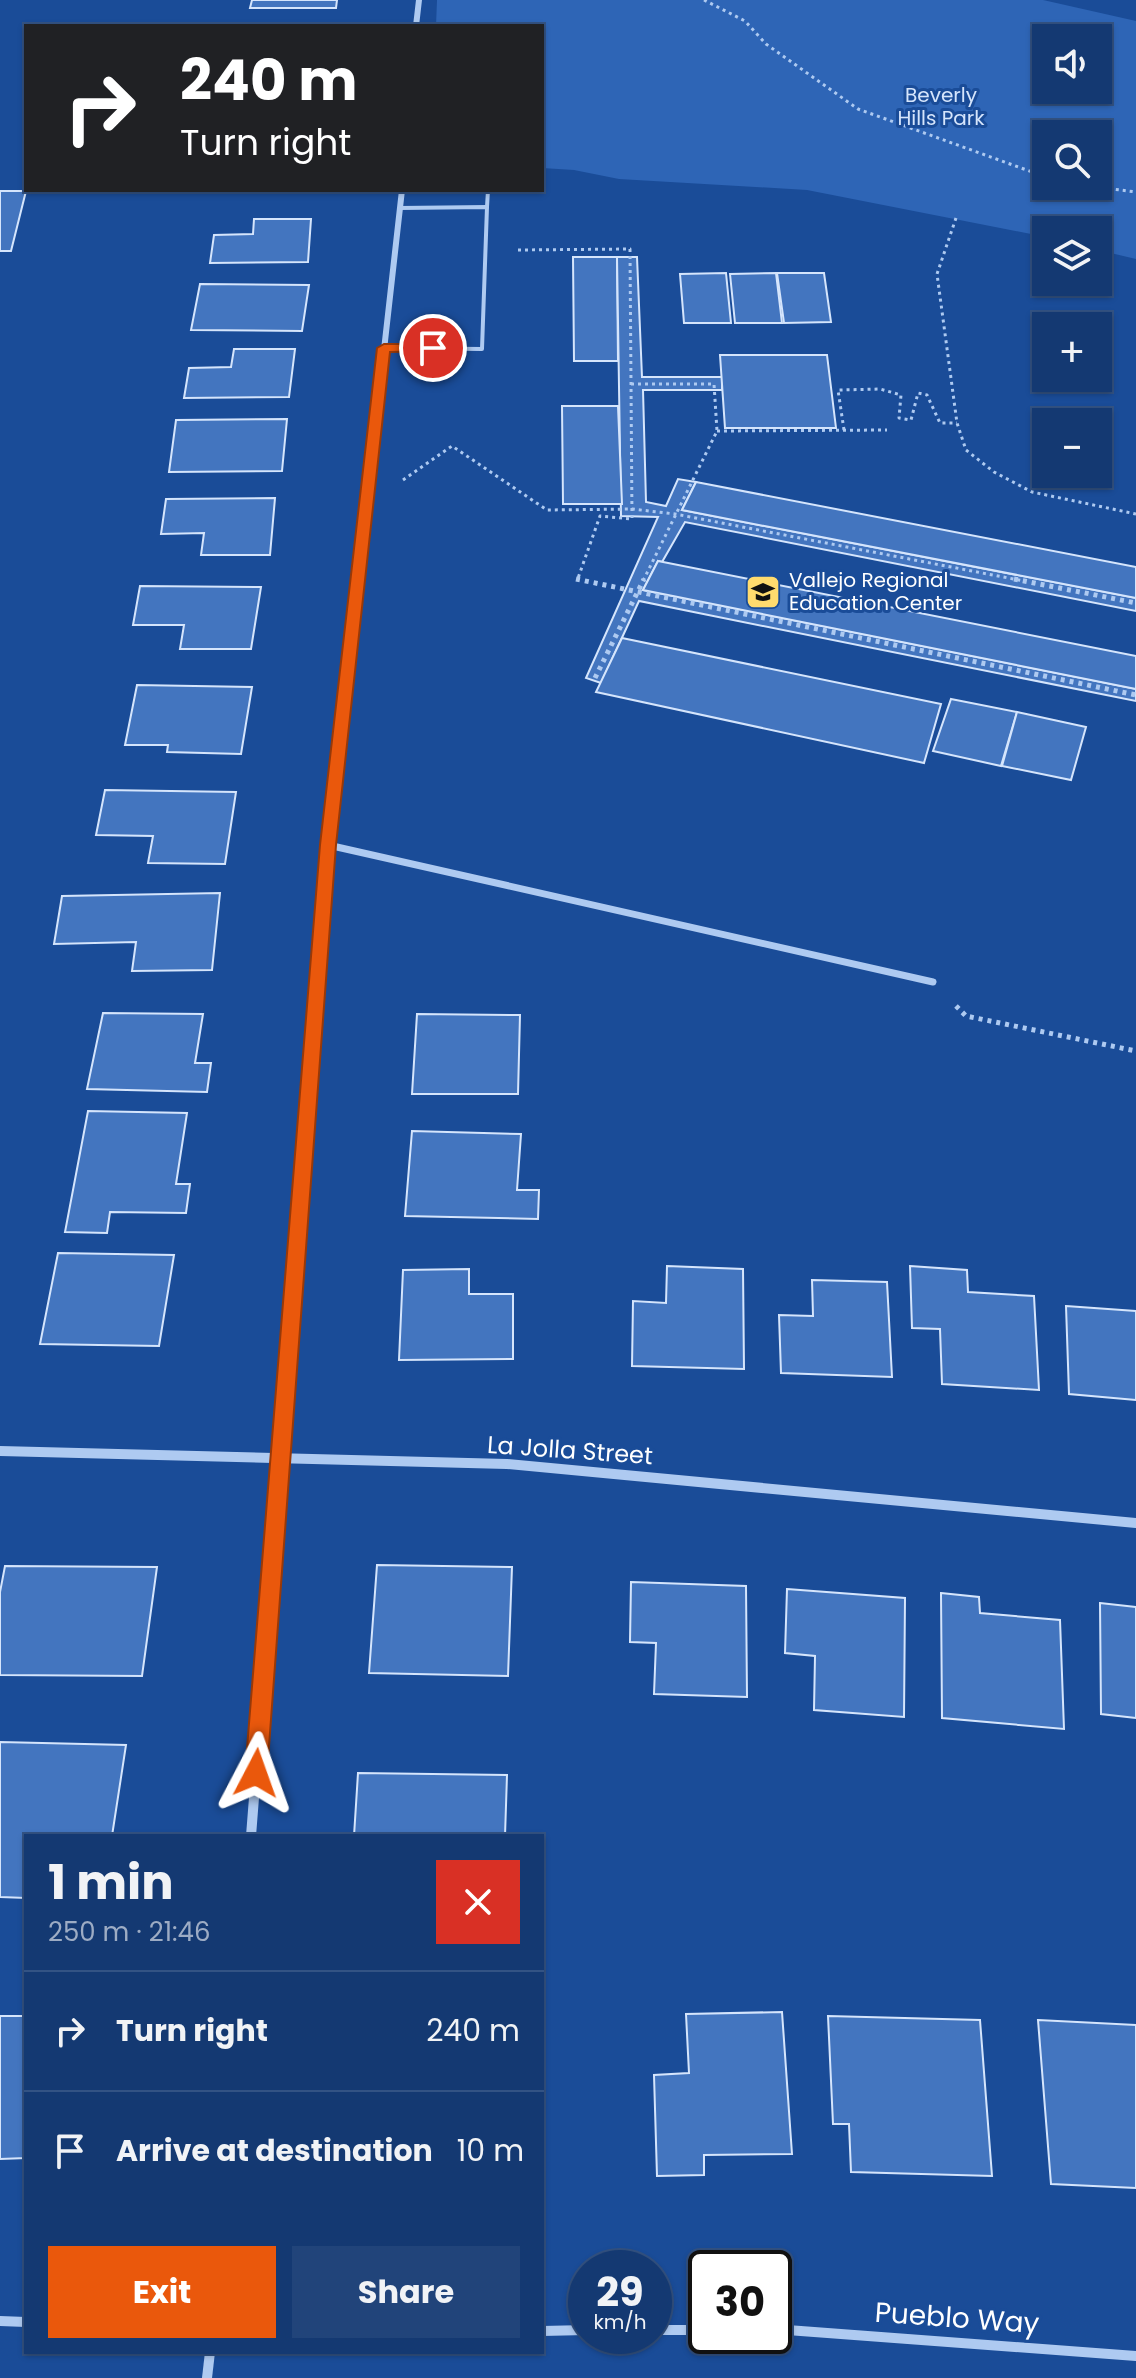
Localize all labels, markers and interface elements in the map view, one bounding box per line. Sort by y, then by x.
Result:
map controls [1032,24,1112,488]
button: sound [1032,24,1112,104]
text: 240 m [180,41,358,120]
icon: right [48,56,152,160]
park label: Beverly Hills Park [897,81,985,132]
text: Turn right [180,117,351,168]
button: search [1032,120,1112,200]
button: layers [1032,216,1112,296]
button: + [1032,312,1112,392]
pin [399,314,467,382]
icon: arrive [411,326,455,370]
button: − [1032,408,1112,488]
place label: Vallejo Regional Education Center [789,566,962,617]
school or university icon: Vallejo Regional Education Center [744,573,782,611]
street label: La Jolla Street [486,1428,654,1472]
position arrow [214,1731,298,1815]
text: 1 min [48,1849,174,1916]
button: close [436,1860,520,1944]
text: 250 m · 21:46 [48,1914,210,1950]
icon: right [48,2009,92,2053]
text: Turn right [116,2009,268,2052]
text: 240 m [426,2009,520,2052]
icon: arrive [48,2129,92,2173]
text: Arrive at destination [116,2129,433,2172]
text: 10 m [457,2129,524,2172]
button: Exit [48,2246,276,2338]
button: Share [292,2246,520,2338]
speed limit sign: 30 [688,2250,792,2354]
text: 29 [596,2264,644,2320]
street label: Pueblo Way [873,2293,1041,2343]
text: km/h [593,2308,647,2336]

